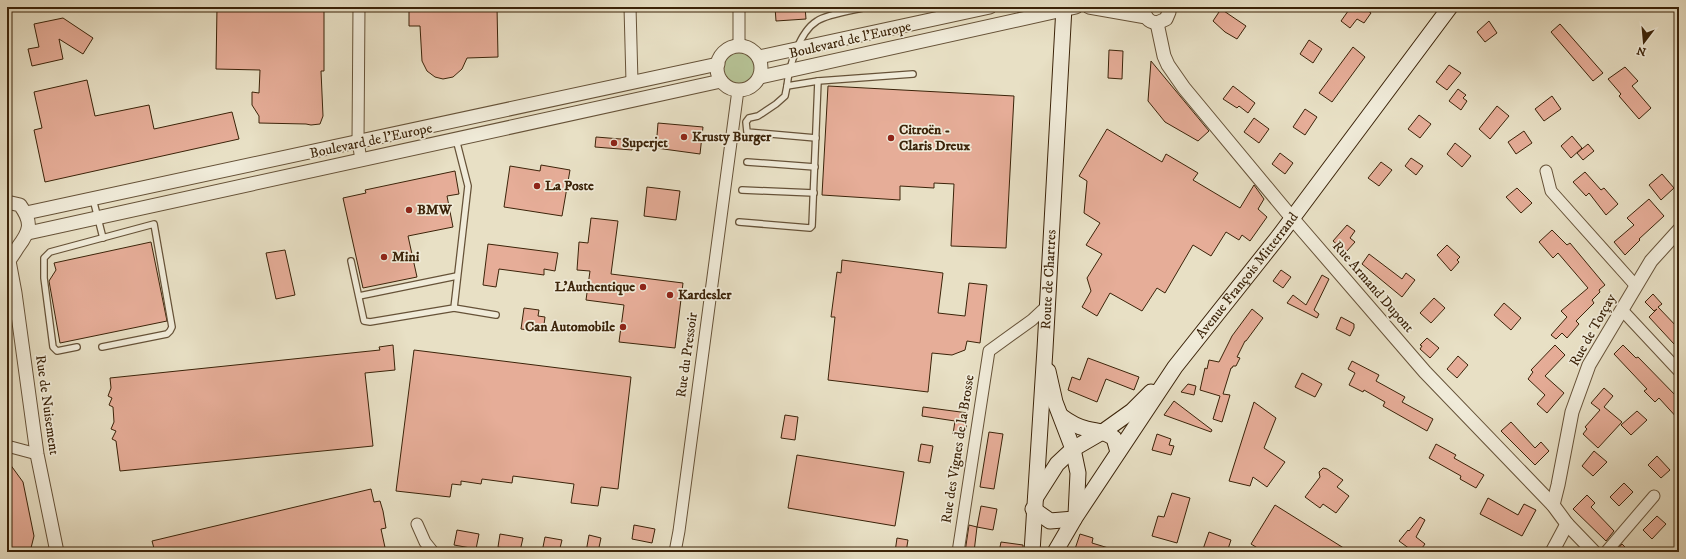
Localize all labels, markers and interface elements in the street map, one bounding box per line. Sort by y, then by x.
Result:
street label: Boulevard de l'Europe [787,17,913,63]
north arrow [1624,22,1664,62]
text: N [1635,43,1648,59]
street label: Boulevard de l'Europe [308,119,434,163]
place label: Citroën - Claris Dreux [899,121,970,155]
place label: Krusty Burger [692,128,772,146]
marker: Krusty Burger [679,132,689,142]
marker: Citroën - Claris Dreux [886,133,896,143]
place label: Superjet [622,134,668,152]
marker: Superjet [609,138,619,148]
place label: La Poste [545,177,594,195]
marker: La Poste [532,181,542,191]
place label: BMW [417,201,453,219]
marker: BMW [404,205,414,215]
street label: Avenue François Mitterrand [1192,209,1302,342]
street label: Route de Chartres [1037,229,1061,330]
street label: Rue Armand Dupont [1328,238,1418,337]
place label: Mini [392,248,420,266]
marker: Mini [379,252,389,262]
place label: L'Authentique [555,278,635,296]
marker: L'Authentique [638,282,648,292]
place label: Kardesler [678,286,732,304]
marker: Kardesler [665,290,675,300]
street label: Rue de Torçay [1566,290,1620,369]
street label: Rue du Pressoir [672,311,702,399]
place label: Can Automobile [525,318,615,336]
marker: Can Automobile [618,322,628,332]
street label: Rue de Nuisement [31,354,63,457]
street label: Rue des Vignes de la Brosse [937,373,979,525]

